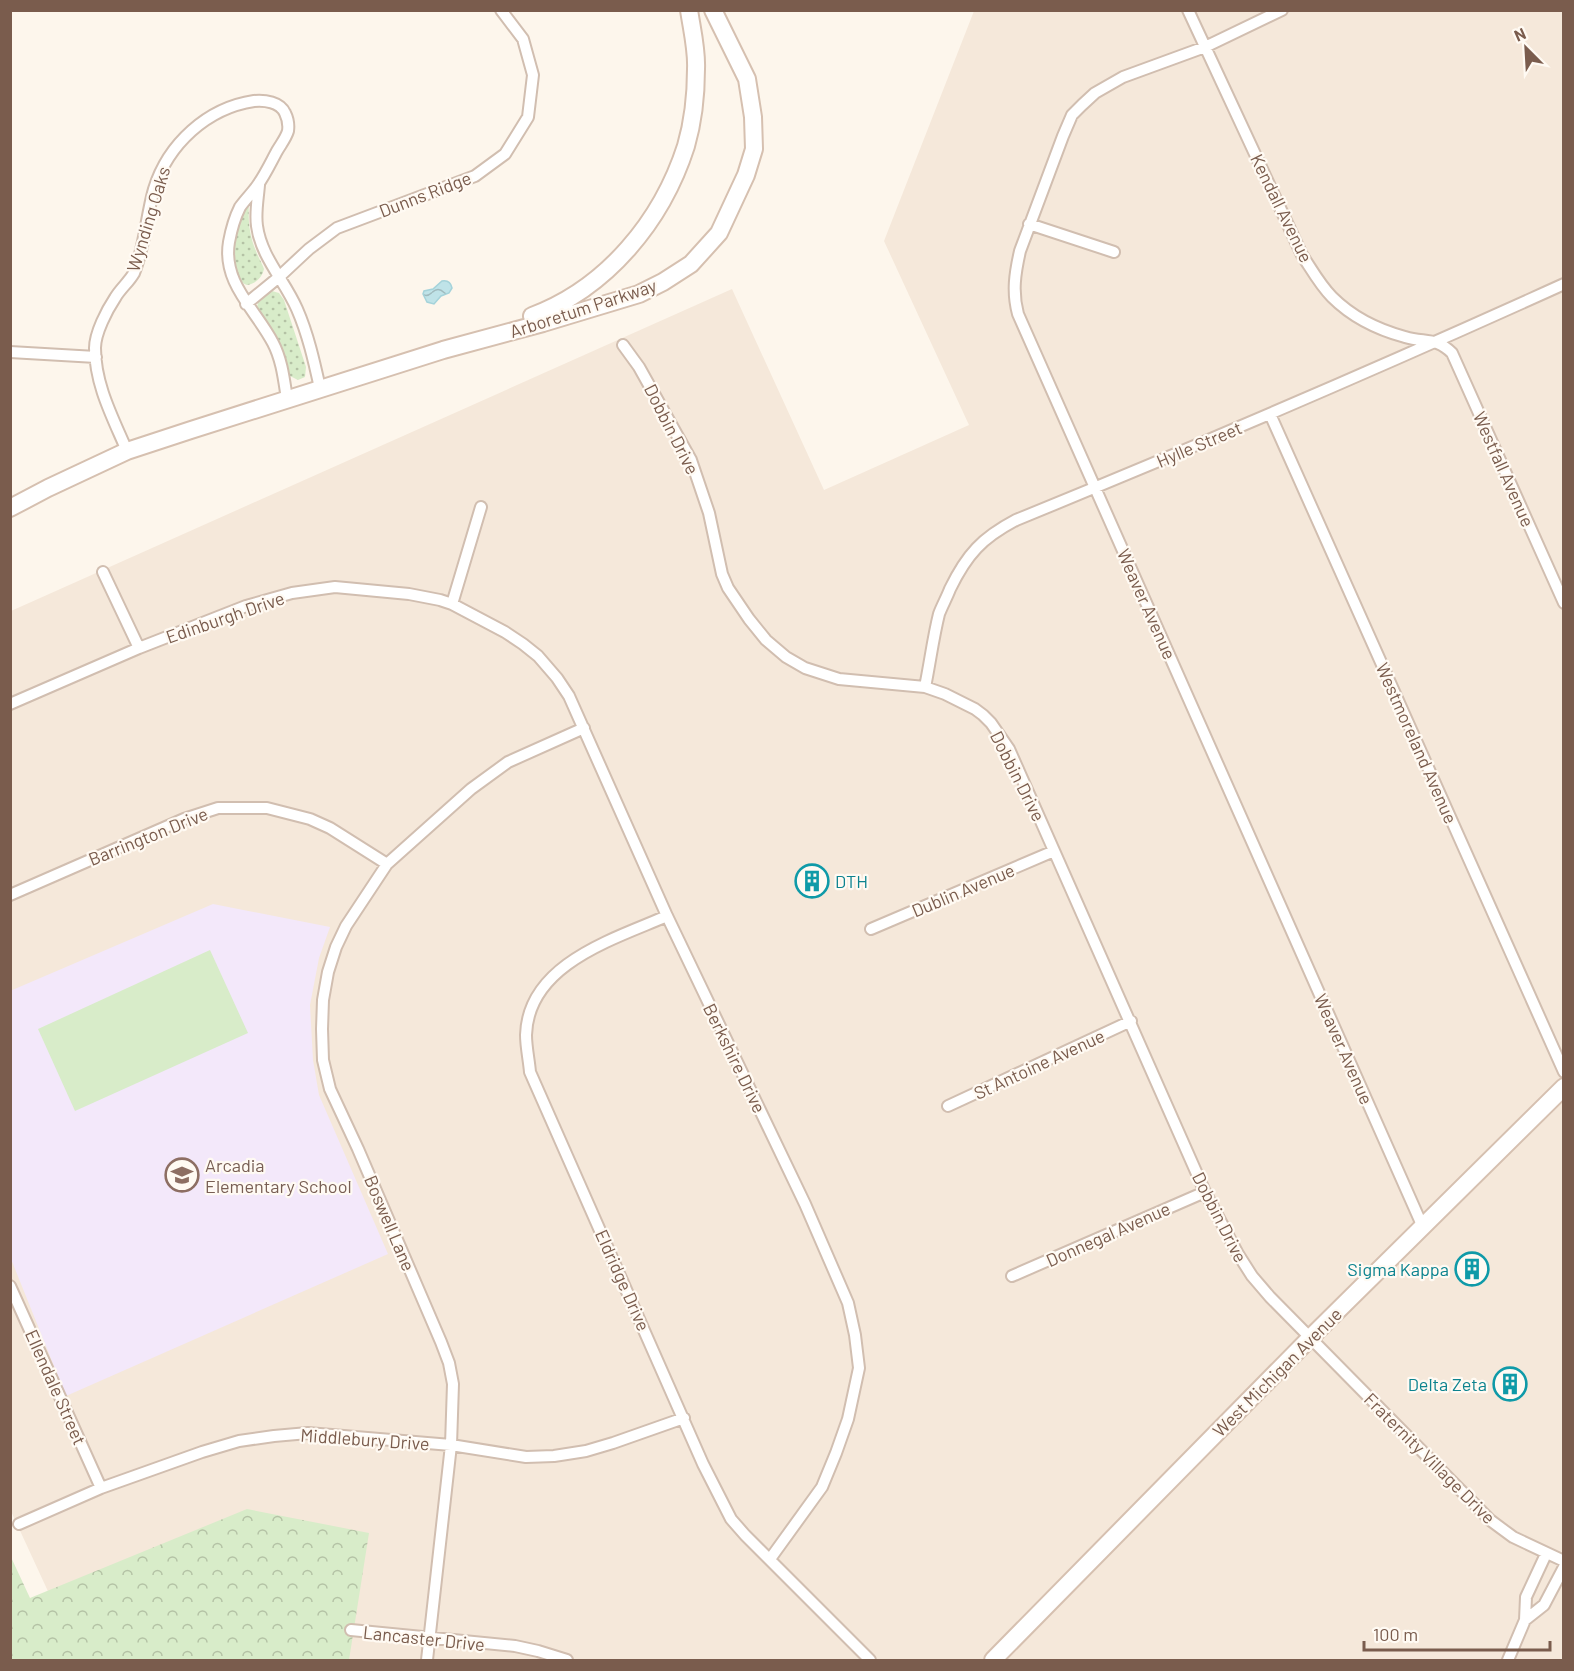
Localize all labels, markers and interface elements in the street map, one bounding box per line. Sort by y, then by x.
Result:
north arrow [1496,18,1556,78]
text: N [1511,23,1528,45]
street label: Kendall Avenue [1246,150,1318,266]
street label: Wynding Oaks [122,164,174,274]
street label: Dunns Ridge [376,166,474,222]
street label: Arboretum Parkway [507,274,659,342]
street label: Dobbin Drive [640,380,704,478]
street label: Westfall Avenue [1469,408,1539,530]
street label: Hylle Street [1153,416,1245,472]
street label: Weaver Avenue [1113,545,1181,663]
street label: Edinburgh Drive [163,586,287,648]
street label: Westmoreland Avenue [1372,659,1462,827]
street label: Dobbin Drive [986,727,1050,825]
street label: Barrington Drive [85,802,211,870]
street label: Dublin Avenue [908,858,1018,922]
building icon: DTH [794,863,830,899]
place label: DTH [835,870,868,892]
street label: Weaver Avenue [1310,990,1378,1108]
street label: Berkshire Drive [699,1000,771,1116]
street label: St Antoine Avenue [970,1024,1108,1104]
place label: Arcadia Elementary School [205,1154,352,1197]
school or university icon: Arcadia Elementary School [164,1157,200,1193]
street label: Dobbin Drive [1188,1168,1252,1266]
street label: Boswell Lane [360,1172,420,1274]
street label: Donnegal Avenue [1043,1197,1173,1271]
street label: Eldridge Drive [591,1226,655,1334]
building icon: Sigma Kappa [1454,1251,1490,1287]
place label: Sigma Kappa [1347,1258,1449,1280]
street label: West Michigan Avenue [1208,1303,1346,1441]
street label: Ellendale Street [21,1326,91,1448]
building icon: Delta Zeta [1492,1366,1528,1402]
place label: Delta Zeta [1408,1373,1487,1395]
street label: Fraternity Village Drive [1360,1388,1500,1528]
street label: Middlebury Drive [300,1424,430,1454]
scale bar [1364,1614,1550,1652]
street label: Lancaster Drive [362,1621,486,1655]
text: 100 m [1373,1623,1418,1645]

